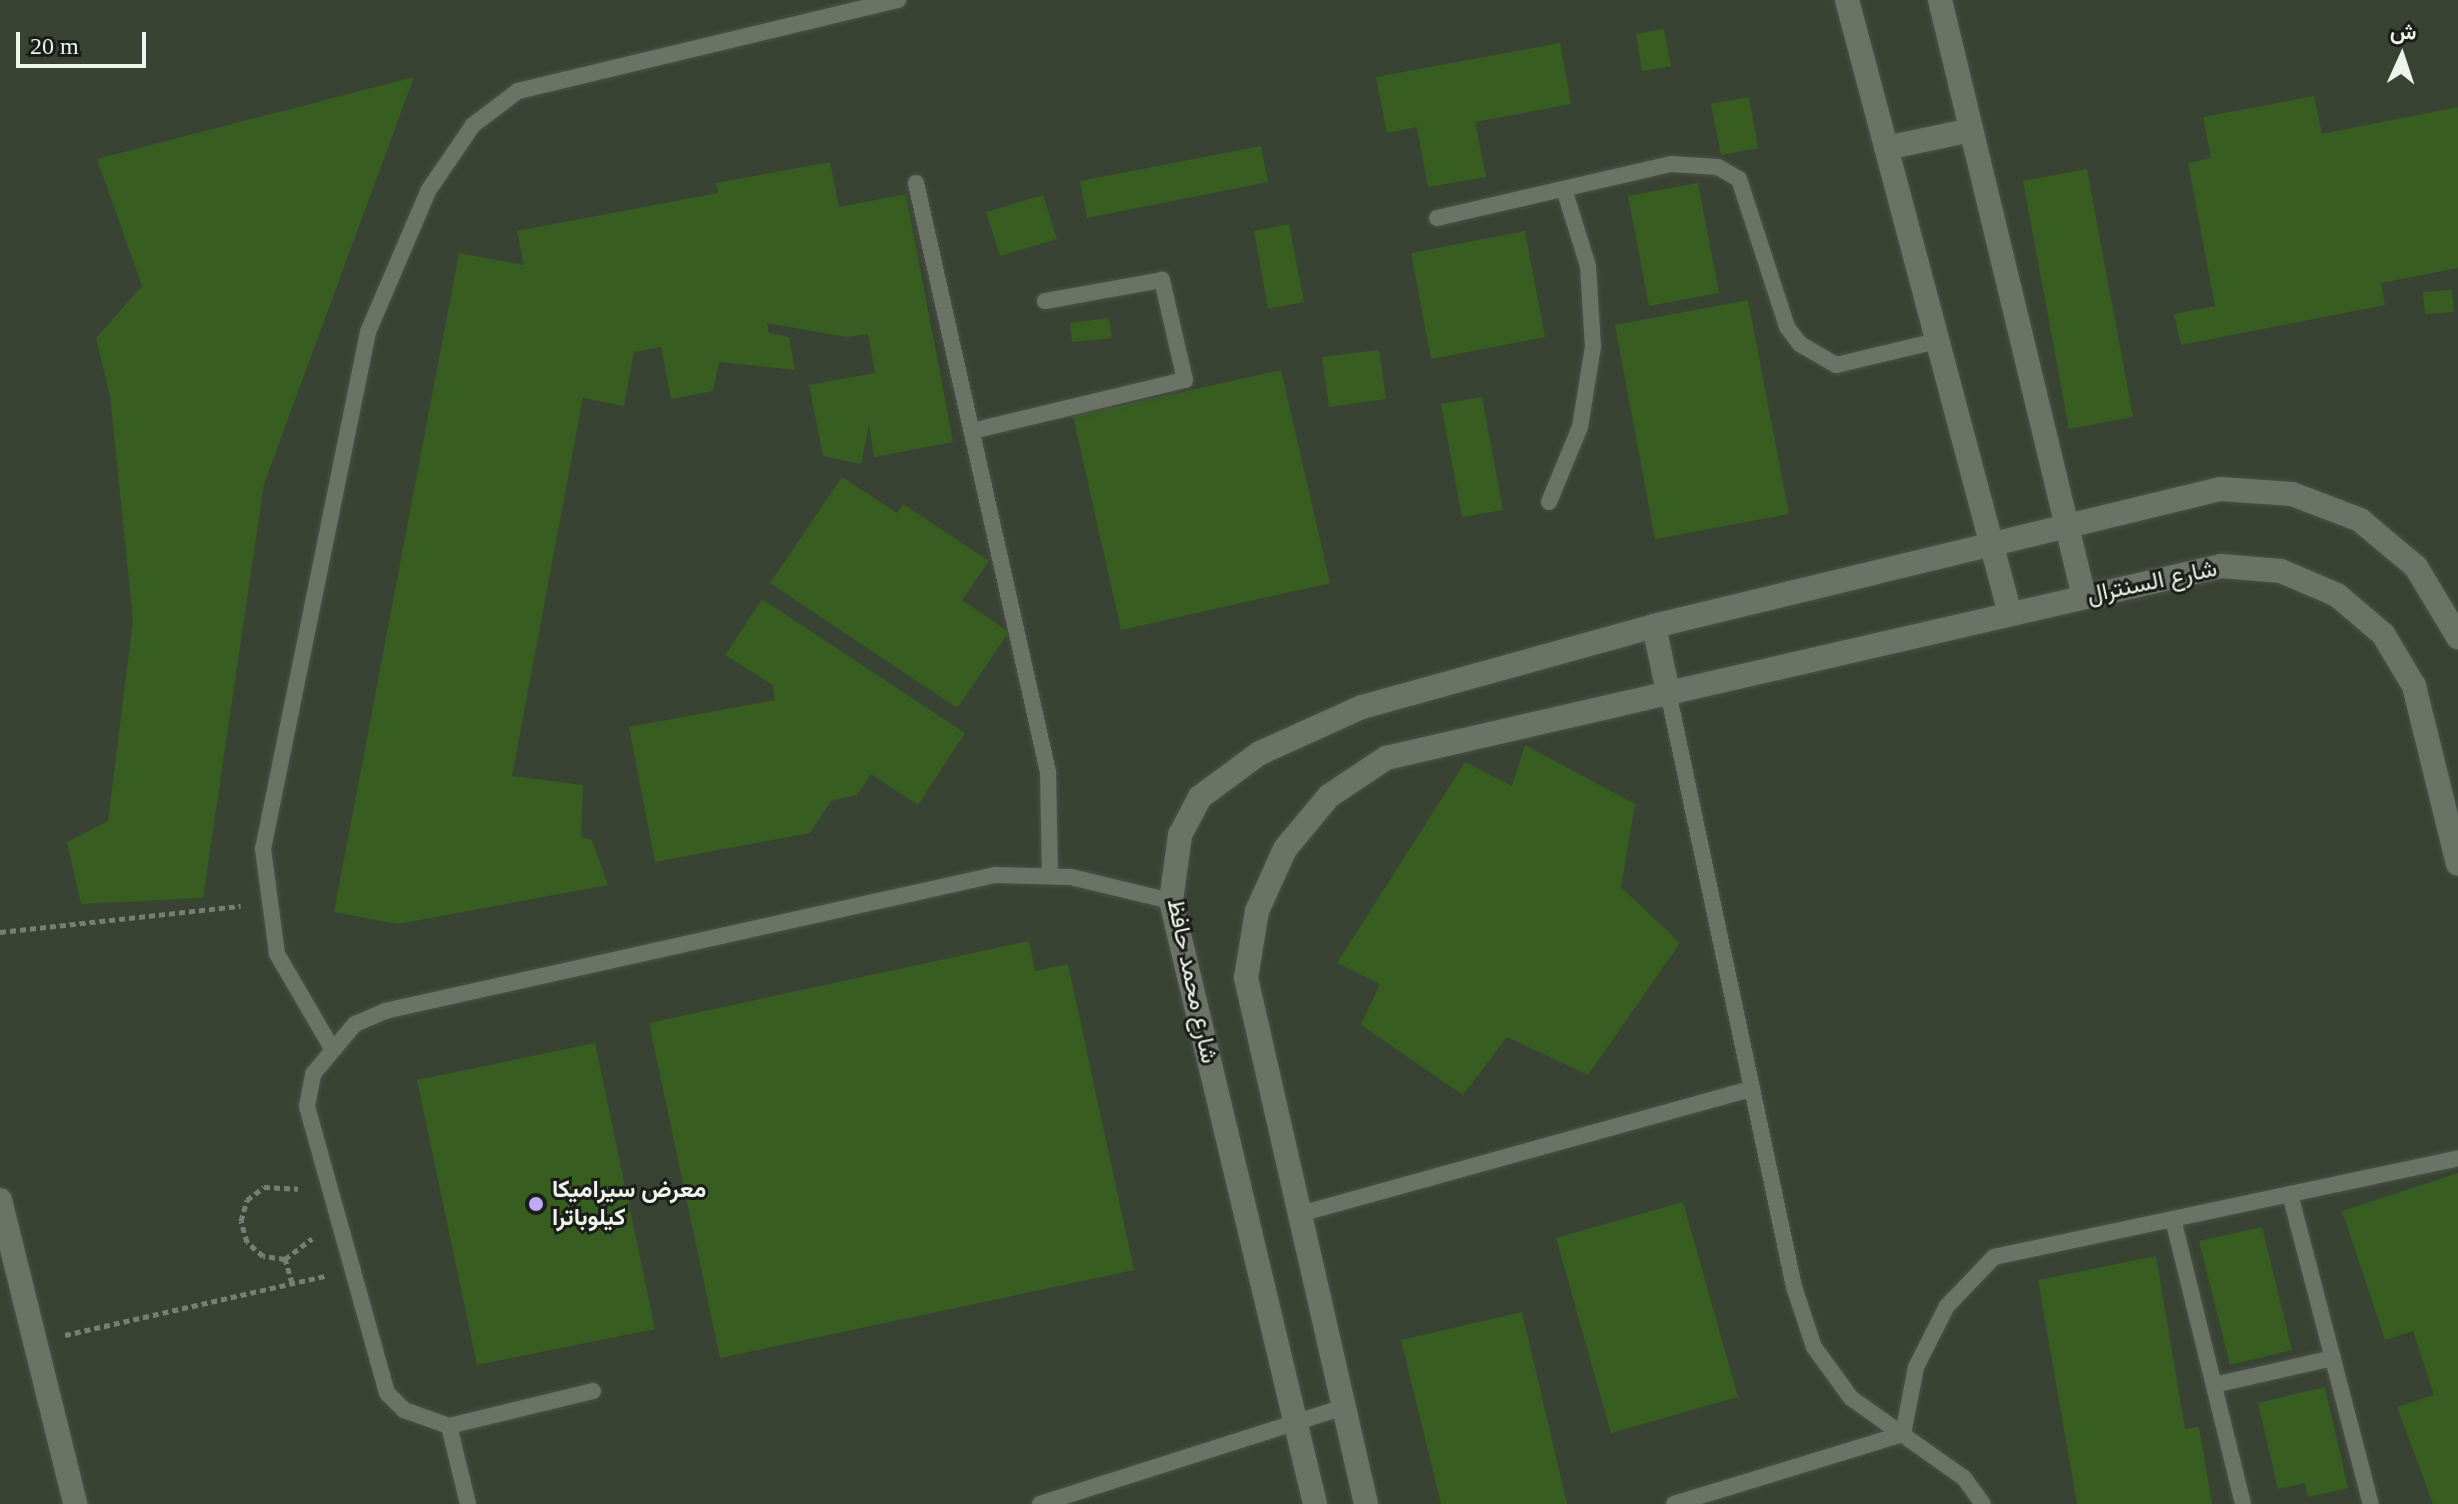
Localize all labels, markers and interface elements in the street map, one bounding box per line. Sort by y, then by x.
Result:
scale bar [20,16,150,66]
north arrow [2362,16,2442,96]
text: ش [2389,18,2417,45]
text: 20 m [30,33,79,59]
street label: شارع السنترال [2084,554,2220,610]
street label: شارع محمد حافظ [1160,896,1224,1066]
place label: معرض سيراميكا كيلوباترا [552,1176,706,1232]
marker: معرض سيراميكا كيلوباترا [527,1195,545,1213]

